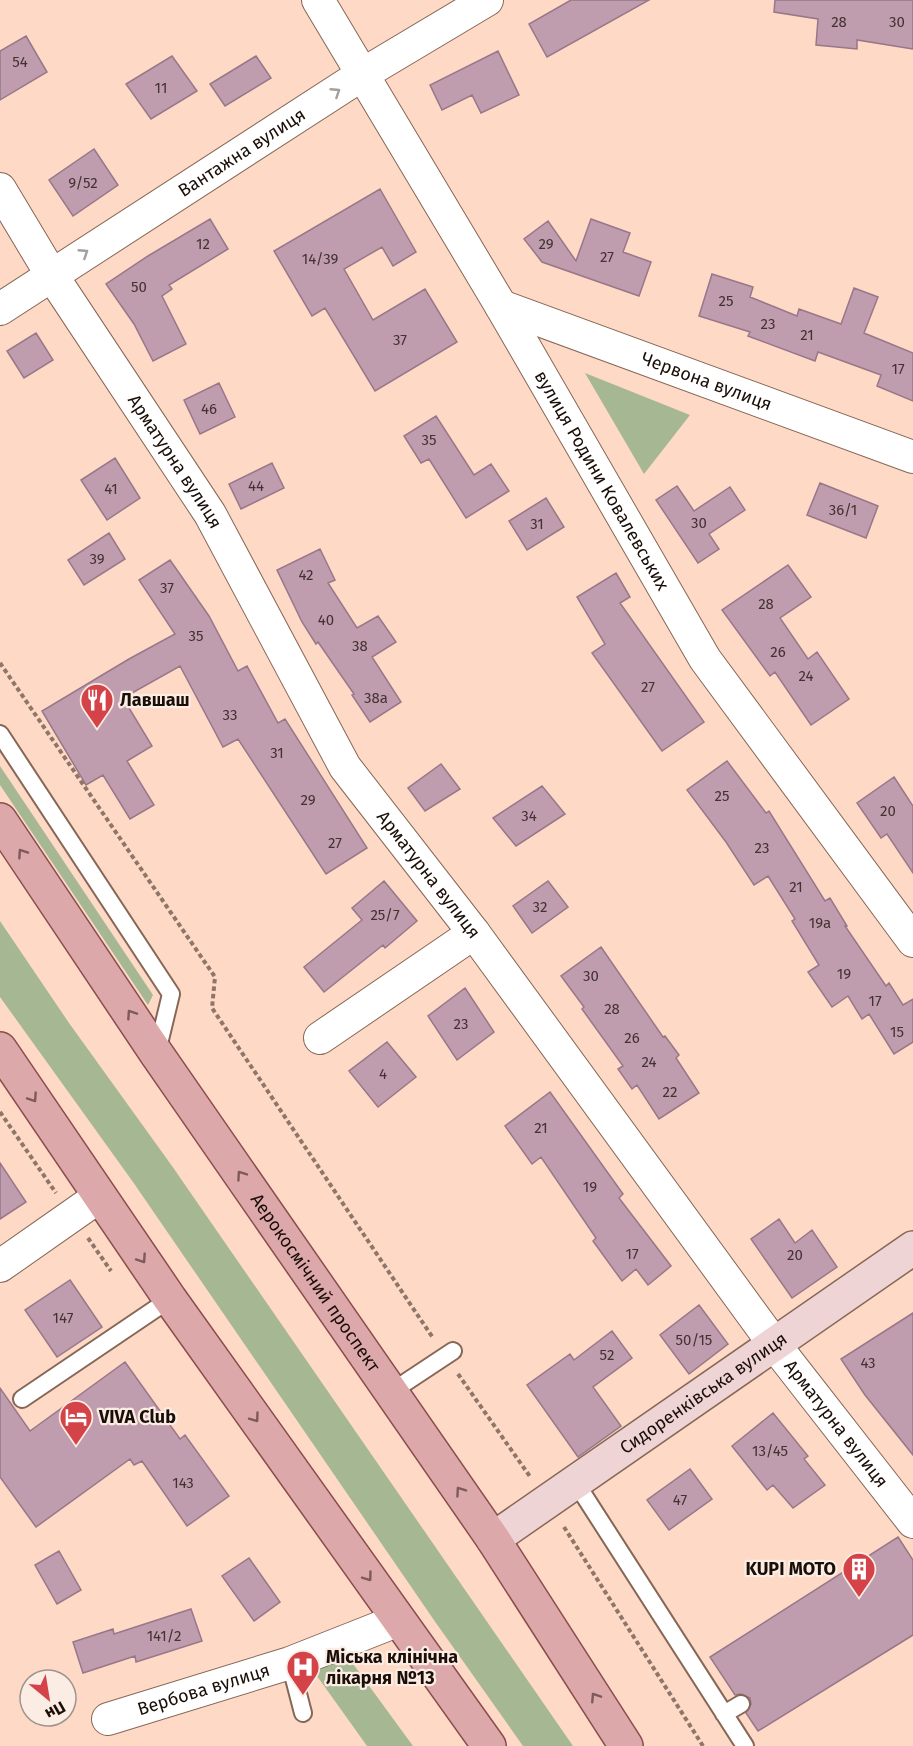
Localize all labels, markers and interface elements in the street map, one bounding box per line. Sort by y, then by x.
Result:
house number: 28 [831,13,847,31]
house number: 30 [889,13,905,31]
house number: 54 [12,53,28,71]
house number: 11 [155,79,167,97]
one-way arrow [330,87,340,99]
street label: Вантажна вулиця [174,103,309,202]
house number: 9/52 [68,174,98,192]
house number: 12 [196,235,210,253]
house number: 29 [538,235,554,253]
house number: 27 [600,248,614,266]
one-way arrow [78,249,88,261]
house number: 14/39 [302,250,338,268]
house number: 50 [131,278,147,296]
house number: 25 [719,292,733,310]
house number: 23 [761,315,775,333]
house number: 21 [800,326,814,344]
house number: 37 [393,331,407,349]
street label: Червона вулиця [638,347,775,415]
house number: 17 [891,360,905,378]
street label: вулиця Родини Ковалевських [530,367,674,594]
street label: Арматурна вулиця [123,390,227,532]
house number: 46 [201,400,217,418]
house number: 35 [421,431,437,449]
house number: 44 [248,477,264,495]
house number: 41 [104,480,118,498]
house number: 36/1 [829,501,857,519]
house number: 30 [691,514,707,532]
house number: 31 [530,515,544,533]
house number: 39 [89,550,105,568]
house number: 42 [298,566,314,584]
house number: 37 [160,579,174,597]
house number: 28 [758,595,774,613]
house number: 40 [318,611,334,629]
house number: 35 [188,627,204,645]
house number: 38 [352,637,368,655]
house number: 26 [770,643,786,661]
house number: 24 [798,667,814,685]
house number: 27 [641,678,655,696]
restaurant icon: Лавшаш [79,682,115,729]
place label: Лавшаш [120,689,190,711]
house number: 38а [364,689,388,707]
house number: 33 [223,706,237,724]
house number: 31 [270,744,284,762]
house number: 25 [715,787,729,805]
house number: 29 [300,791,316,809]
house number: 20 [880,802,896,820]
street label: Арматурна вулиця [372,806,485,943]
house number: 34 [521,807,537,825]
house number: 27 [328,834,342,852]
house number: 23 [755,839,769,857]
one-way arrow [18,848,29,859]
house number: 21 [789,878,803,896]
house number: 32 [533,898,547,916]
house number: 25/7 [370,906,400,924]
house number: 19а [809,914,831,932]
house number: 19 [837,965,851,983]
house number: 30 [583,967,599,985]
house number: 17 [868,992,882,1010]
house number: 28 [604,1000,620,1018]
one-way arrow [127,1010,138,1021]
house number: 23 [454,1015,468,1033]
house number: 15 [890,1023,904,1041]
house number: 26 [624,1029,640,1047]
house number: 24 [641,1053,657,1071]
house number: 4 [379,1065,387,1083]
house number: 22 [663,1083,677,1101]
one-way arrow [26,1091,37,1102]
house number: 21 [534,1119,548,1137]
one-way arrow [237,1171,248,1182]
house number: 19 [583,1178,597,1196]
street label: Аерокосмічний проспект [246,1189,385,1377]
house number: 17 [625,1245,639,1263]
house number: 20 [787,1246,803,1264]
one-way arrow [135,1253,147,1263]
house number: 147 [53,1309,74,1327]
street label: Сидоренківська вулиця [616,1328,791,1459]
house number: 50/15 [676,1331,712,1349]
house number: 52 [600,1346,614,1364]
house number: 43 [860,1354,876,1372]
street label: Арматурна вулиця [780,1356,893,1492]
hotel icon: VIVA Club [58,1399,94,1446]
place label: VIVA Club [98,1406,176,1428]
one-way arrow [248,1412,259,1423]
house number: 13/45 [752,1442,788,1460]
house number: 143 [172,1474,194,1492]
one-way arrow [456,1486,467,1497]
house number: 47 [673,1491,687,1509]
building icon: KUPI MOTO [841,1551,877,1598]
place label: KUPI MOTO [745,1558,836,1580]
one-way arrow [361,1570,372,1581]
house number: 141/2 [147,1627,181,1645]
place label: Міська клінічна лікарня №13 [326,1646,458,1689]
hospital icon: Міська клінічна лікарня №13 [285,1649,321,1696]
street label: Вербова вулиця [135,1659,272,1720]
north arrow [18,1668,78,1728]
one-way arrow [590,1693,602,1703]
text: Пн [42,1697,69,1724]

